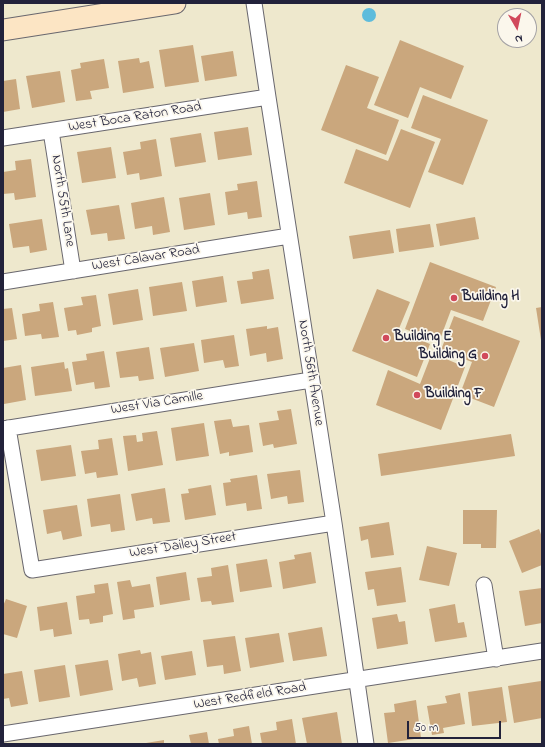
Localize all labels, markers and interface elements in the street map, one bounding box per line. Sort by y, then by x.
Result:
north arrow [497,8,537,48]
text: N [514,30,524,47]
street label: West Boca Raton Road [67,99,203,137]
street label: North 55th Lane [46,154,78,248]
street label: West Calavar Road [91,242,201,276]
place label: Building H [462,290,519,306]
marker: Building H [449,293,459,303]
street label: North 56th Avenue [293,319,327,427]
place label: Building E [394,330,452,346]
marker: Building E [381,333,391,343]
place label: Building G [419,348,477,364]
marker: Building G [480,351,490,361]
place label: Building F [425,387,483,403]
street label: West Via Camille [110,388,204,420]
marker: Building F [412,390,422,400]
street label: West Dailey Street [128,529,238,563]
street label: West Redfield Road [192,680,308,714]
scale bar [409,713,503,739]
text: 50 m [414,719,438,737]

